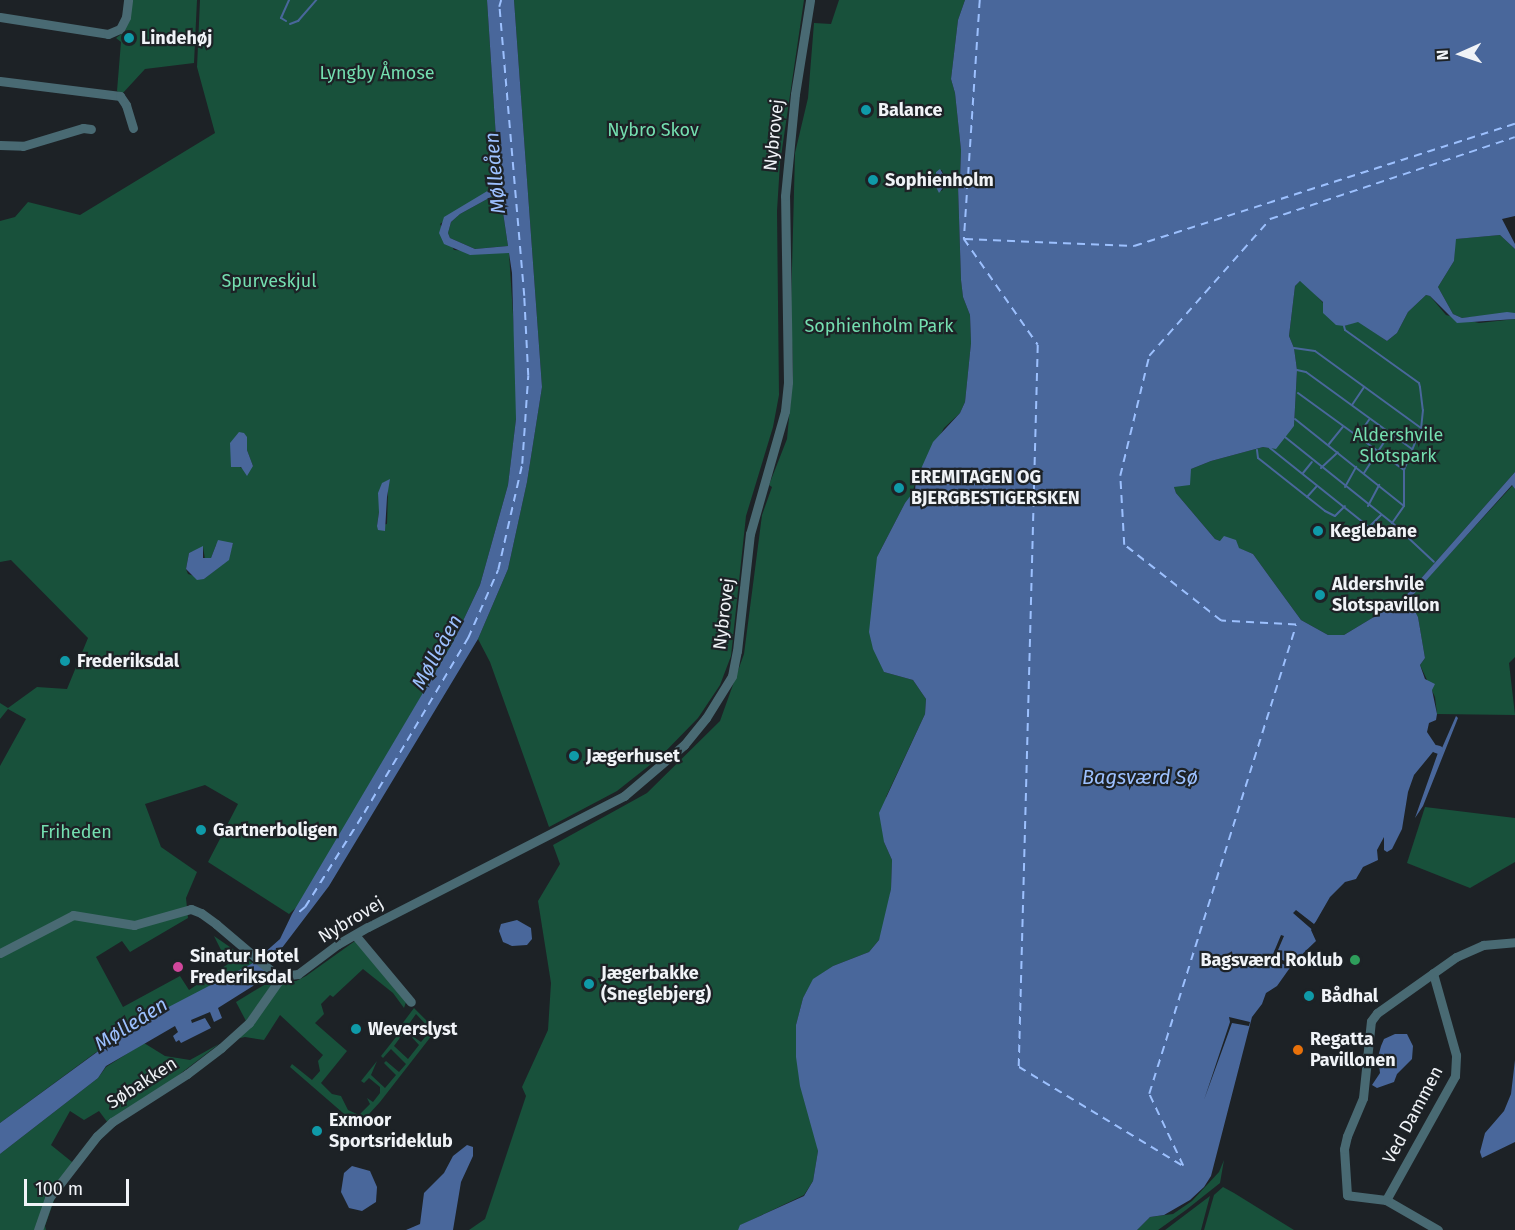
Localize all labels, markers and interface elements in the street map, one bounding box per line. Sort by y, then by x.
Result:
north arrow [1431,24,1491,84]
place label: Lindehøj [141,27,212,49]
marker: Lindehøj [122,31,136,45]
text: N [1433,49,1452,61]
park label: Lyngby Åmose [319,62,435,84]
street label: Nybrovej [759,98,789,172]
place label: Balance [878,99,942,121]
marker: Balance [859,103,873,117]
park label: Nybro Skov [607,119,699,141]
water label: Mølleåen [479,131,511,215]
place label: Sophienholm [885,169,994,191]
marker: Sophienholm [866,173,880,187]
park label: Spurveskjul [222,270,316,292]
park label: Sophienholm Park [805,315,953,337]
park label: Aldershvile Slotspark [1353,425,1443,468]
place label: EREMITAGEN OG BJERGBESTIGERSKEN [911,467,1080,510]
marker: EREMITAGEN OG BJERGBESTIGERSKEN [892,481,906,495]
place label: Keglebane [1330,520,1417,542]
marker: Keglebane [1311,524,1325,538]
place label: Aldershvile Slotspavillon [1332,574,1440,616]
street label: Nybrovej [709,577,739,651]
marker: Aldershvile Slotspavillon [1313,588,1327,602]
water label: Mølleåen [407,610,467,694]
place label: Frederiksdal [77,650,179,672]
marker: Frederiksdal [58,654,72,668]
place label: Jægerhuset [586,745,680,767]
marker: Jægerhuset [567,749,581,763]
water label: Bagsværd Sø [1082,765,1198,789]
place label: Gartnerboligen [213,819,338,841]
park label: Friheden [40,821,112,843]
marker: Gartnerboligen [194,823,208,837]
street label: Nybrovej [314,892,388,948]
place label: Sinatur Hotel Frederiksdal [190,946,299,988]
place label: Bagsværd Roklub [1200,949,1343,971]
marker: Bagsværd Roklub [1348,953,1362,967]
marker: Sinatur Hotel Frederiksdal [171,960,185,974]
place label: Jægerbakke (Sneglebjerg) [601,963,711,1006]
marker: Jægerbakke (Sneglebjerg) [582,977,596,991]
place label: Bådhal [1321,985,1378,1007]
marker: Bådhal [1302,989,1316,1003]
water label: Mølleåen [90,992,172,1056]
place label: Weverslyst [368,1018,458,1040]
marker: Weverslyst [349,1022,363,1036]
place label: Regatta Pavillonen [1310,1029,1396,1072]
marker: Regatta Pavillonen [1291,1043,1305,1057]
street label: Søbakken [103,1052,181,1114]
street label: Ved Dammen [1378,1063,1448,1167]
place label: Exmoor Sportsrideklub [329,1110,453,1152]
marker: Exmoor Sportsrideklub [310,1124,324,1138]
scale bar [27,1167,132,1205]
text: 100 m [35,1178,83,1200]

